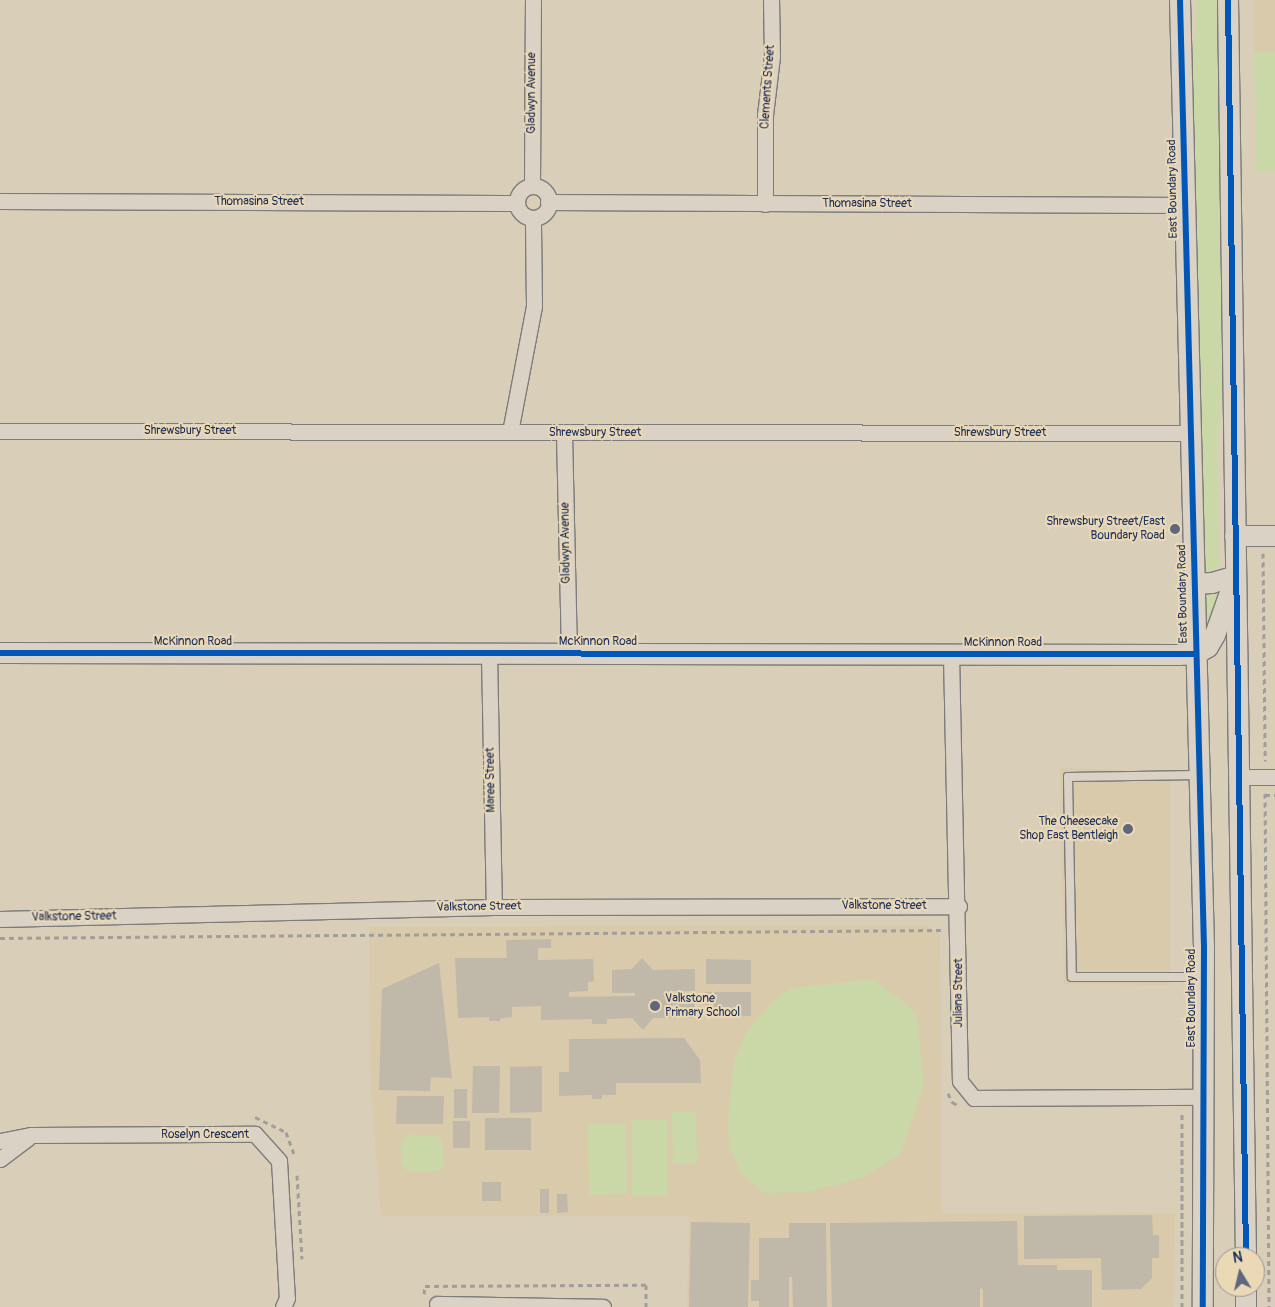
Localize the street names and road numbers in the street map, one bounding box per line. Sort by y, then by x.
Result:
street label: Clements Street [758,44,778,130]
street label: Gladwyn Avenue [525,52,539,134]
street label: East Boundary Road [1165,139,1181,239]
street label: Thomasina Street [214,195,304,209]
street label: Thomasina Street [822,197,912,211]
street label: Shrewsbury Street [144,424,236,438]
street label: Shrewsbury Street [549,426,641,440]
street label: Shrewsbury Street [954,426,1046,440]
street label: Gladwyn Avenue [558,502,574,584]
street label: East Boundary Road [1175,544,1191,644]
street label: McKinnon Road [154,635,232,649]
street label: McKinnon Road [559,635,637,649]
street label: McKinnon Road [964,636,1042,650]
street label: Maree Street [483,747,499,813]
street label: Valkstone Street [436,899,522,915]
street label: Valkstone Street [841,899,927,913]
street label: Valkstone Street [31,909,117,925]
street label: East Boundary Road [1185,948,1199,1048]
street label: Juliana Street [952,958,966,1028]
street label: Roselyn Crescent [161,1128,249,1142]

